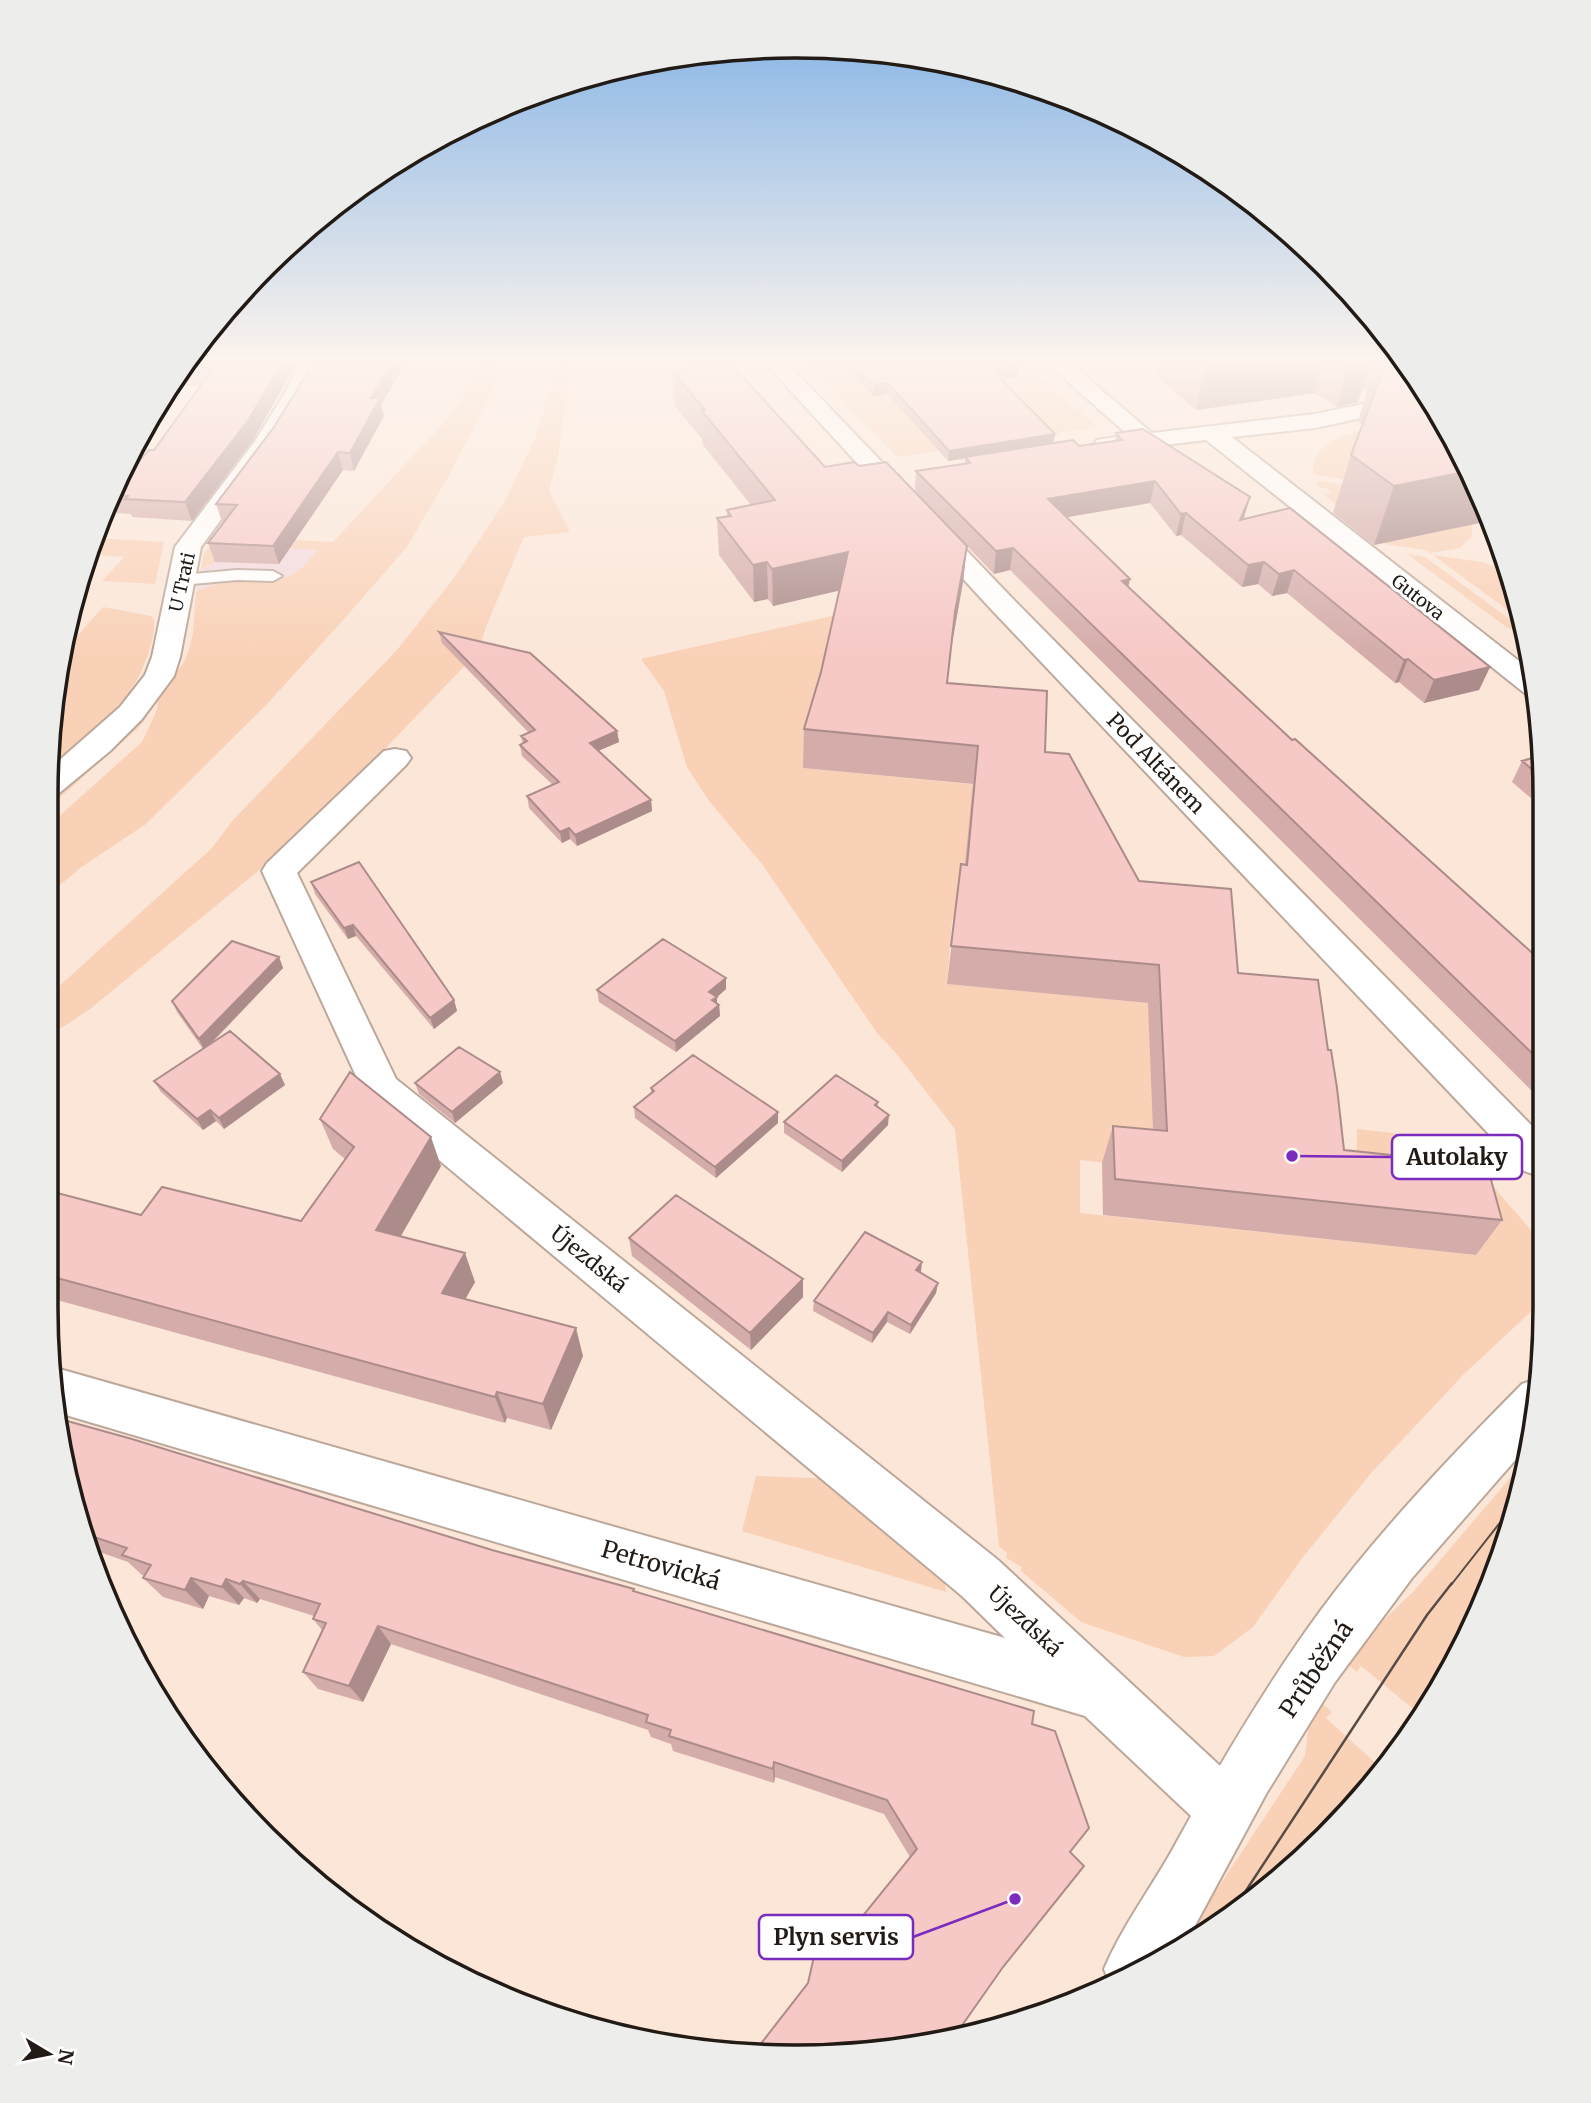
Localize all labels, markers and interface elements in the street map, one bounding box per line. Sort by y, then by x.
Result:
street label: U Trati [164,550,200,614]
street label: Gutova [1387,569,1449,625]
street label: Pod Altánem [1101,707,1211,819]
callout: Autolaky [1392,1135,1522,1179]
text: Autolaky [1405,1142,1508,1171]
street label: Újezdská [545,1219,634,1298]
street label: Petrovická [598,1533,724,1597]
street label: Újezdská [982,1579,1068,1662]
street label: Průběžná [1272,1614,1360,1723]
callout: Plyn servis [759,1915,913,1959]
text: Plyn servis [773,1922,899,1951]
north arrow [14,2019,84,2089]
text: N [53,2047,79,2066]

